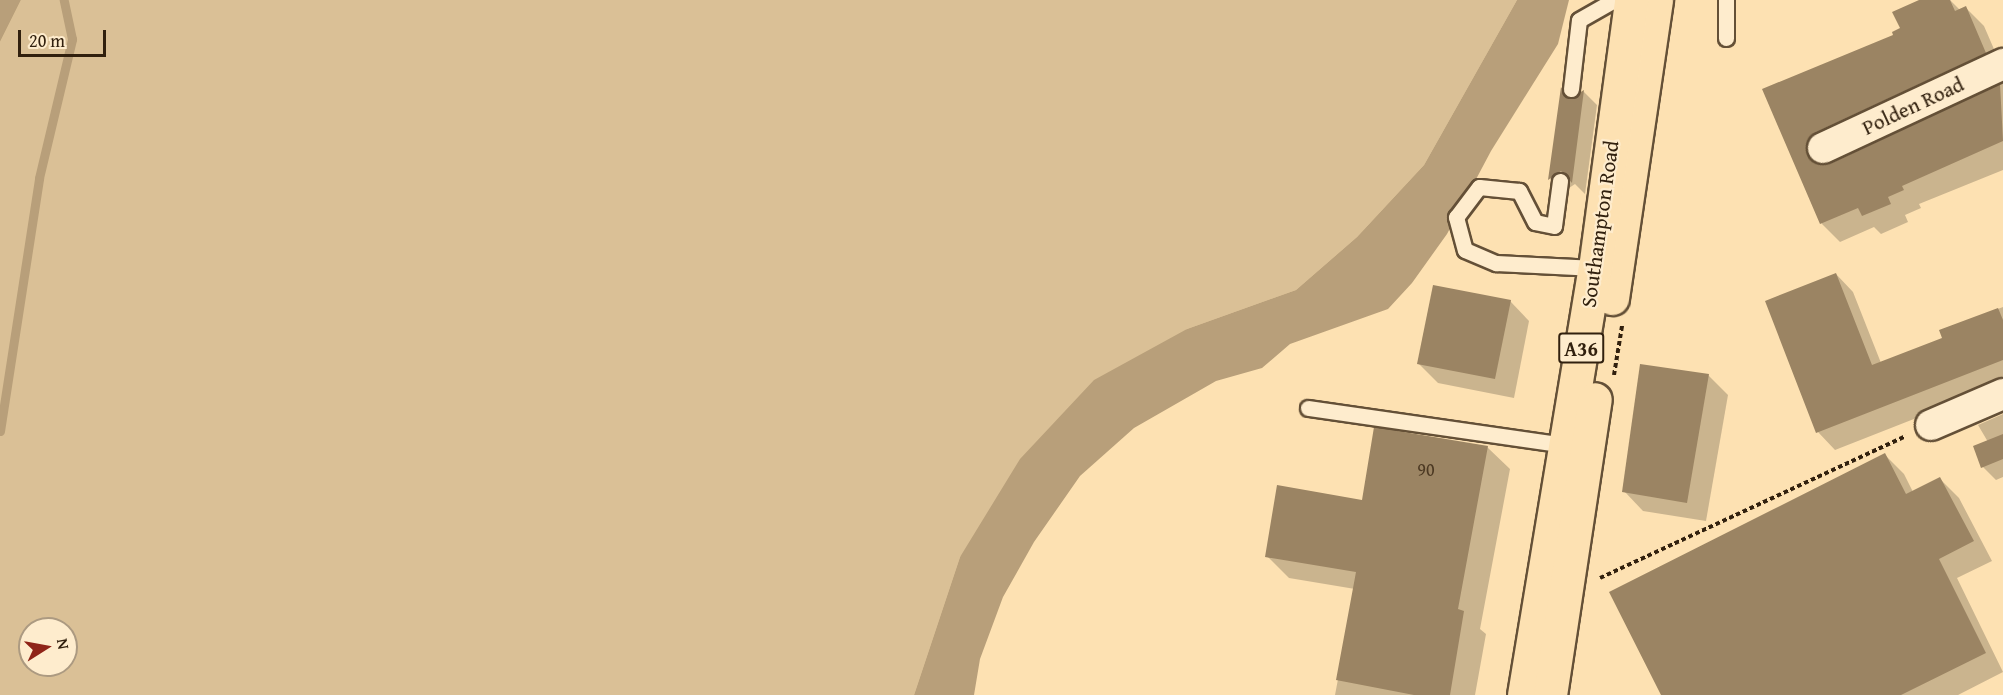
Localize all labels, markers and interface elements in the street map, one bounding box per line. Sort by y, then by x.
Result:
scale bar [21,18,110,56]
text: 20 m [29,27,65,54]
street label: Polden Road [1858,71,1968,141]
street label: Southampton Road [1576,139,1624,309]
road number: A36 [1557,331,1605,365]
house number: 90 [1417,459,1435,481]
north arrow [18,617,78,677]
text: N [51,636,77,651]

